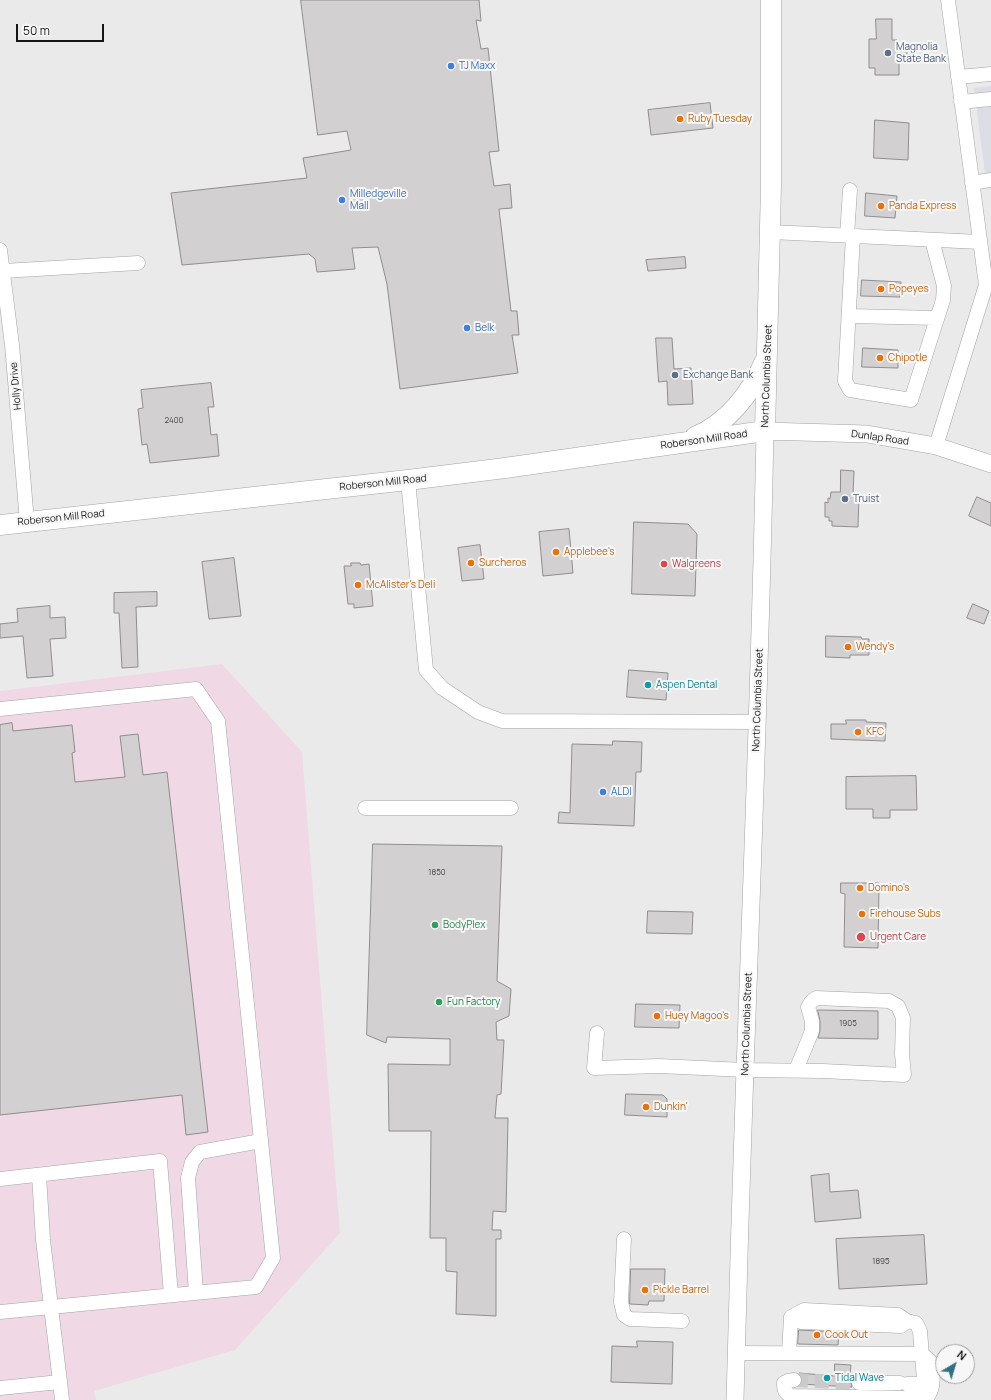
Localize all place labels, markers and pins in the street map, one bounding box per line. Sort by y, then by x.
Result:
place label: Magnolia State Bank [896,41,946,64]
marker: Magnolia State Bank [883,48,893,58]
place label: TJ Maxx [459,60,495,72]
marker: TJ Maxx [446,61,456,71]
place label: Ruby Tuesday [688,113,752,125]
marker: Ruby Tuesday [675,114,685,124]
place label: Milledgeville Mall [350,188,407,212]
marker: Milledgeville Mall [337,195,347,205]
place label: Panda Express [889,200,956,212]
marker: Panda Express [876,201,886,211]
place label: Popeyes [889,283,929,295]
marker: Popeyes [876,284,886,294]
place label: Belk [475,322,494,334]
marker: Belk [462,323,472,333]
place label: Chipotle [888,352,927,364]
marker: Chipotle [875,353,885,363]
place label: Exchange Bank [683,369,753,381]
marker: Exchange Bank [670,370,680,380]
place label: Truist [853,493,880,505]
marker: Truist [840,494,850,504]
place label: Applebee's [564,546,615,558]
marker: Applebee's [551,547,561,557]
place label: Surcheros [479,557,527,569]
marker: Surcheros [466,558,476,568]
place label: Walgreens [672,558,721,570]
marker: Walgreens [659,559,669,569]
place label: McAlister's Deli [366,579,435,591]
marker: McAlister's Deli [353,580,363,590]
place label: Wendy's [856,641,894,653]
marker: Wendy's [843,642,853,652]
place label: Aspen Dental [656,679,717,691]
marker: Aspen Dental [643,680,653,690]
place label: KFC [866,726,884,738]
marker: KFC [853,727,863,737]
place label: ALDI [611,786,631,798]
marker: ALDI [598,787,608,797]
place label: Domino's [868,882,910,894]
marker: Domino's [855,883,865,893]
place label: Firehouse Subs [870,908,941,920]
marker: Firehouse Subs [857,909,867,919]
place label: BodyPlex [443,919,486,931]
marker: BodyPlex [430,920,440,930]
marker: Urgent Care [855,931,867,943]
place label: Urgent Care [870,931,926,943]
place label: Fun Factory [447,996,500,1008]
marker: Fun Factory [434,997,444,1007]
place label: Huey Magoo's [665,1010,729,1022]
marker: Huey Magoo's [652,1011,662,1021]
place label: Dunkin' [654,1101,688,1113]
marker: Dunkin' [641,1102,651,1112]
place label: Pickle Barrel [653,1284,709,1296]
marker: Pickle Barrel [640,1285,650,1295]
place label: Cook Out [825,1329,868,1341]
marker: Cook Out [812,1330,822,1340]
place label: Tidal Wave [835,1372,884,1384]
marker: Tidal Wave [822,1373,832,1383]

